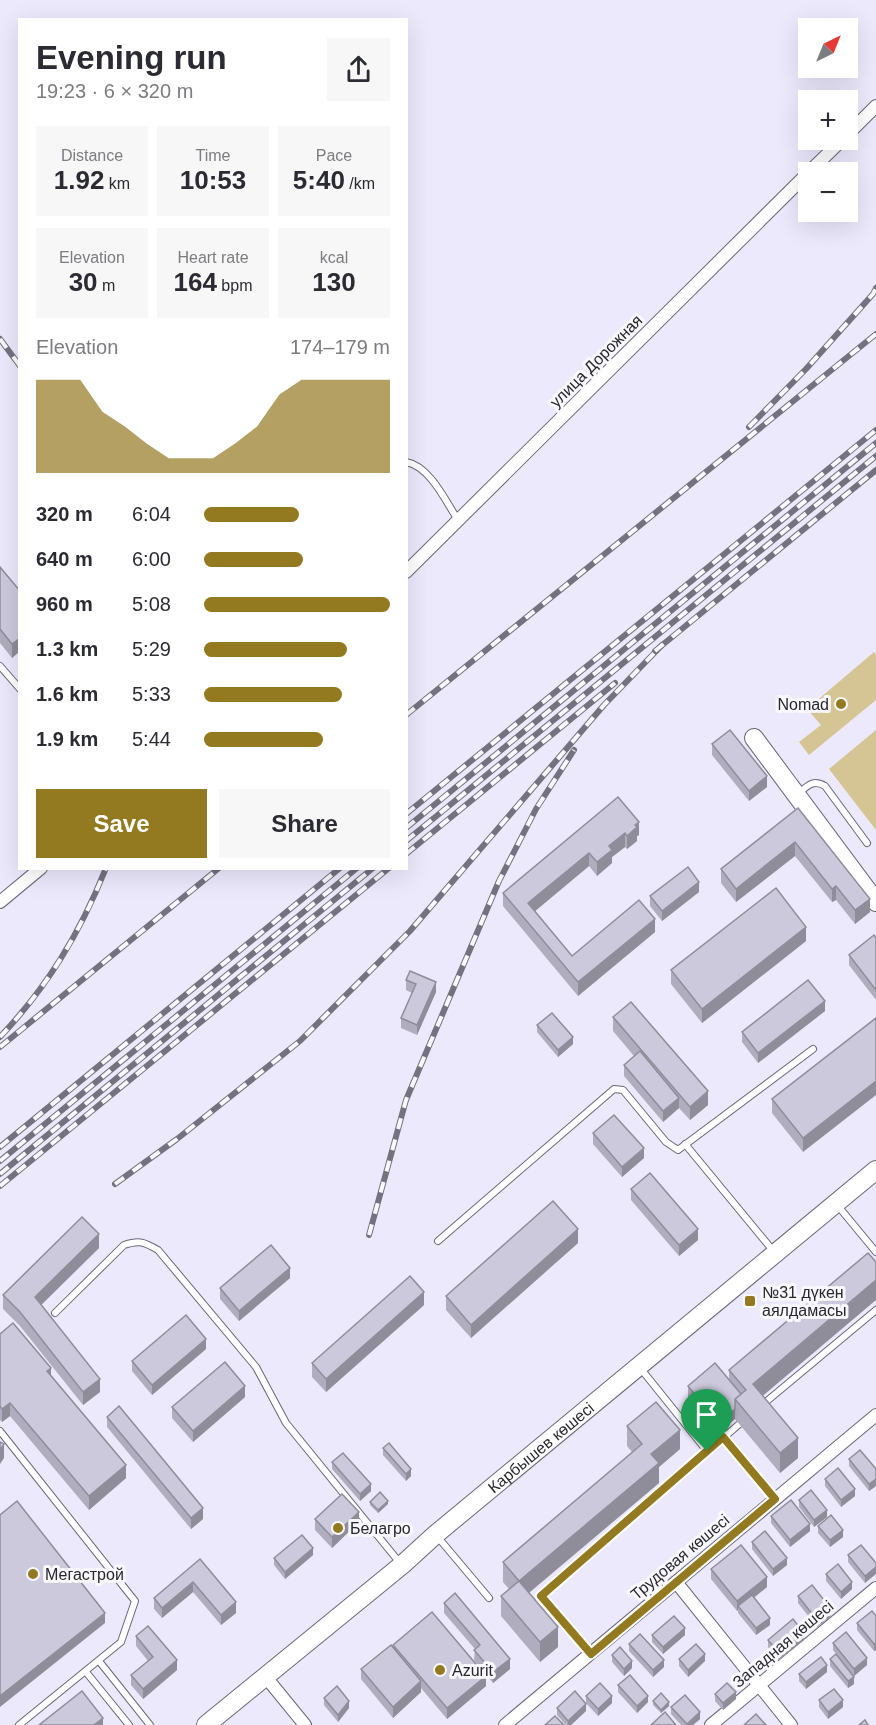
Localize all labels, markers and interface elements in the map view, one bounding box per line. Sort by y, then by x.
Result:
north arrow [798,18,858,78]
map controls [798,18,858,222]
button: share [327,38,390,101]
text: Evening run [36,39,227,76]
text: 19:23 · 6 × 320 m [36,80,193,102]
button: + [798,90,858,150]
text: Distance [61,147,123,164]
text: Time [196,147,230,164]
text: Pace [316,147,352,164]
button: − [798,162,858,222]
text: 1.92 [54,165,104,195]
text: 10:53 [180,165,246,195]
text: 5:40 [293,165,345,195]
text: km [104,175,130,192]
text: /km [345,175,375,192]
text: Elevation [59,249,125,266]
text: Heart rate [177,249,249,266]
text: kcal [320,249,348,266]
text: 30 [69,267,98,297]
text: 164 [174,267,217,297]
text: 130 [312,267,356,297]
text: m [98,277,115,294]
text: bpm [217,277,252,294]
street label: улица Дорожная [546,311,646,411]
text: Elevation [36,336,118,358]
text: 174–179 m [290,336,390,358]
text: 320 m [36,503,93,525]
text: 6:04 [132,503,171,525]
text: 640 m [36,548,93,570]
text: 6:00 [132,548,171,570]
text: 960 m [36,593,93,615]
text: 5:08 [132,593,171,615]
text: 1.3 km [36,638,98,660]
text: 5:29 [132,638,171,660]
text: 1.6 km [36,683,98,705]
text: 5:33 [132,683,171,705]
place label: Nomad [777,696,829,713]
marker: Nomad [834,697,848,711]
text: 1.9 km [36,728,98,750]
text: 5:44 [132,728,171,750]
button: Save [36,789,207,858]
button: Share [219,789,390,858]
place label: №31 дүкен аялдамасы [762,1284,847,1319]
marker: №31 дүкен аялдамасы [743,1294,757,1308]
pin [681,1389,732,1451]
icon: arrive [690,1398,723,1431]
street label: Карбышев көшесі [485,1399,597,1496]
street label: Трудовая көшесі [627,1511,733,1603]
place label: Белагро [350,1520,411,1537]
marker: Белагро [331,1521,345,1535]
place label: Мегастрой [45,1566,124,1583]
marker: Мегастрой [26,1567,40,1581]
street label: Западная көшесі [729,1597,837,1691]
place label: Azurit [452,1662,493,1679]
marker: Azurit [433,1663,447,1677]

